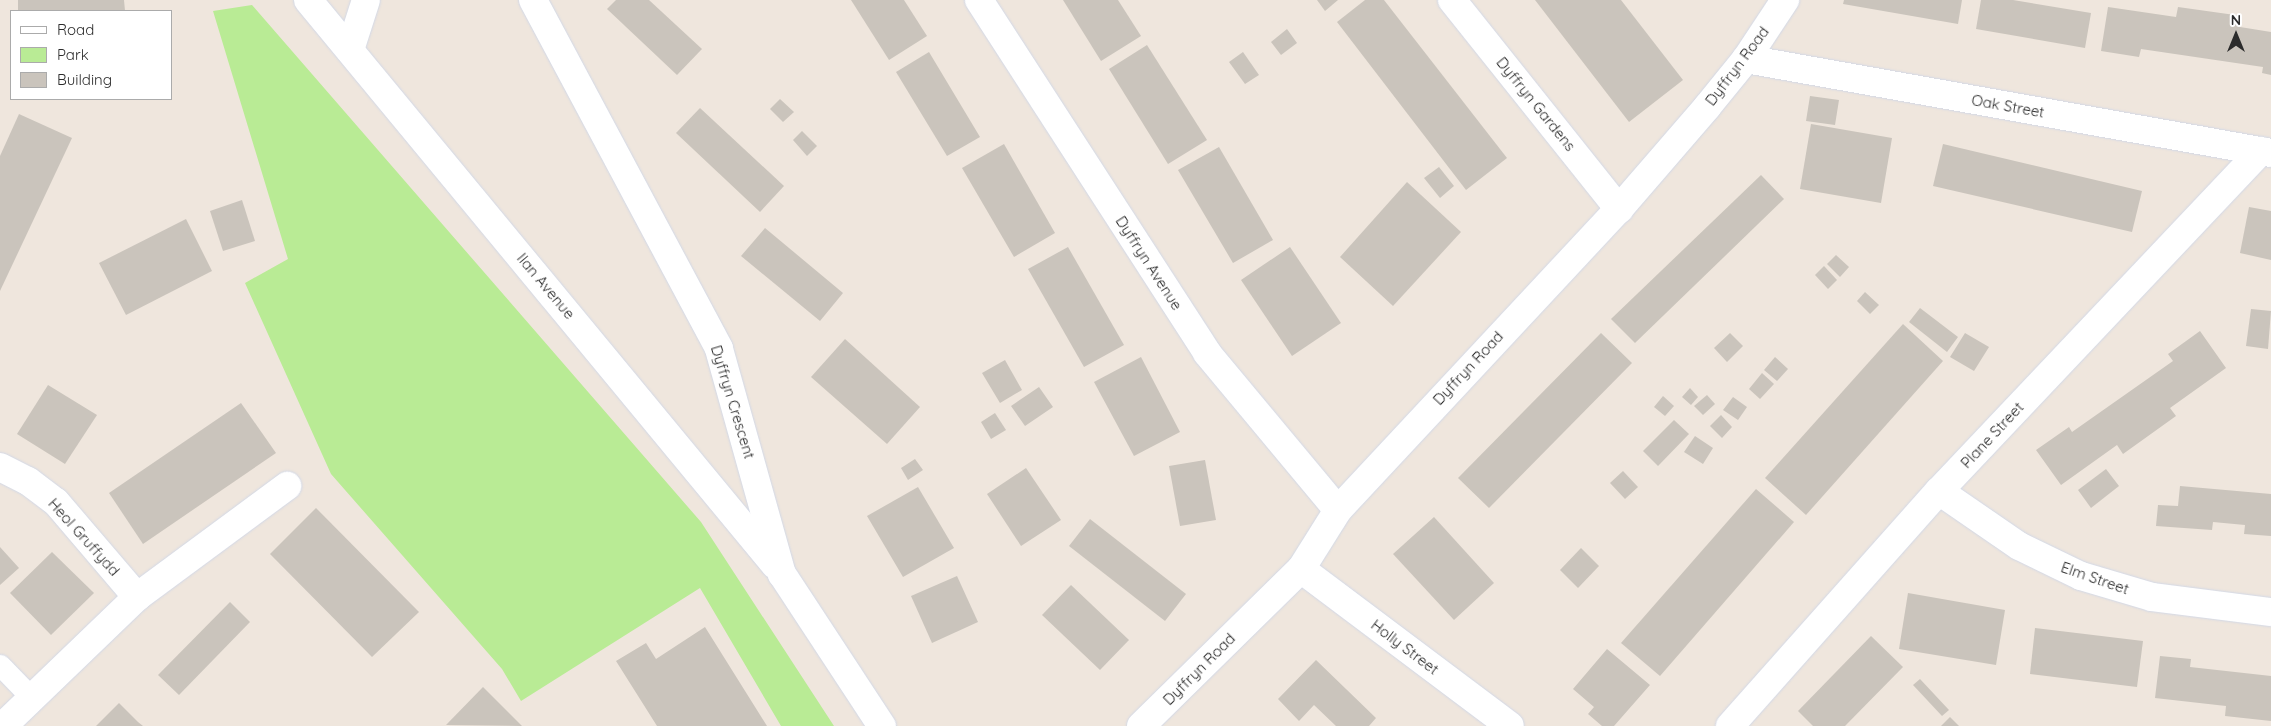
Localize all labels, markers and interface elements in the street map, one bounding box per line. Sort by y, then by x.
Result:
legend [10,10,172,100]
north arrow [2211,10,2261,60]
text: N [2231,11,2241,29]
text: Road [57,20,94,39]
street label: Dyffryn Road [1701,23,1773,109]
text: Park [57,45,89,64]
street label: Dyffryn Gardens [1493,53,1579,155]
text: Building [57,70,112,89]
street label: Oak Street [1970,91,2046,121]
street label: Dyffryn Avenue [1112,213,1186,313]
street label: Ilan Avenue [513,249,579,323]
street label: Dyffryn Road [1429,327,1507,409]
street label: Dyffryn Crescent [707,343,759,461]
street label: Plane Street [1957,398,2027,472]
street label: Heol Gruffydd [45,495,123,579]
street label: Elm Street [2059,558,2131,598]
street label: Holly Street [1368,616,1442,678]
street label: Dyffryn Road [1159,629,1239,709]

